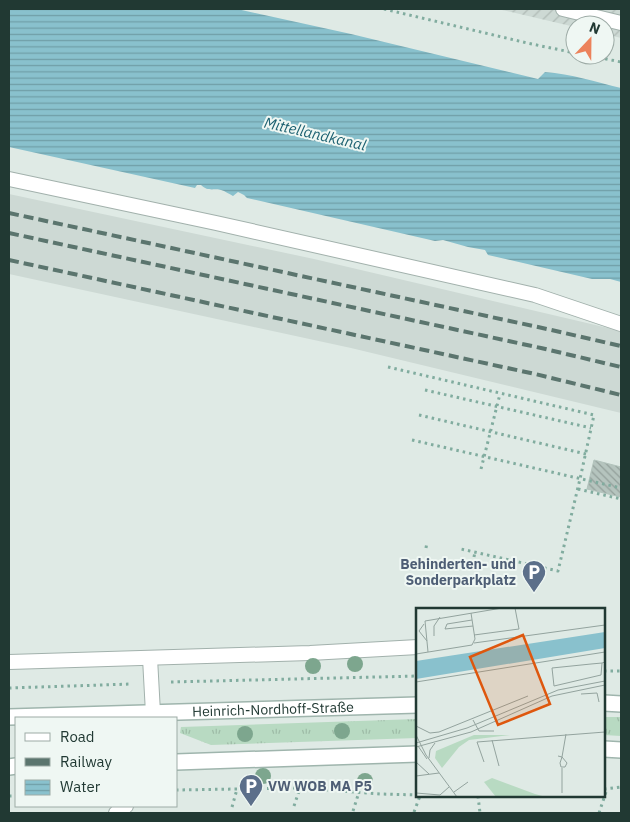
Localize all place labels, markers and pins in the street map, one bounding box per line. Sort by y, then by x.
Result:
place label: Behinderten- und Sonderparkplatz [400,555,516,589]
parking icon: Behinderten- und Sonderparkplatz [521,559,547,593]
parking icon: VW WOB MA P5 [238,773,264,807]
place label: VW WOB MA P5 [268,777,372,795]

